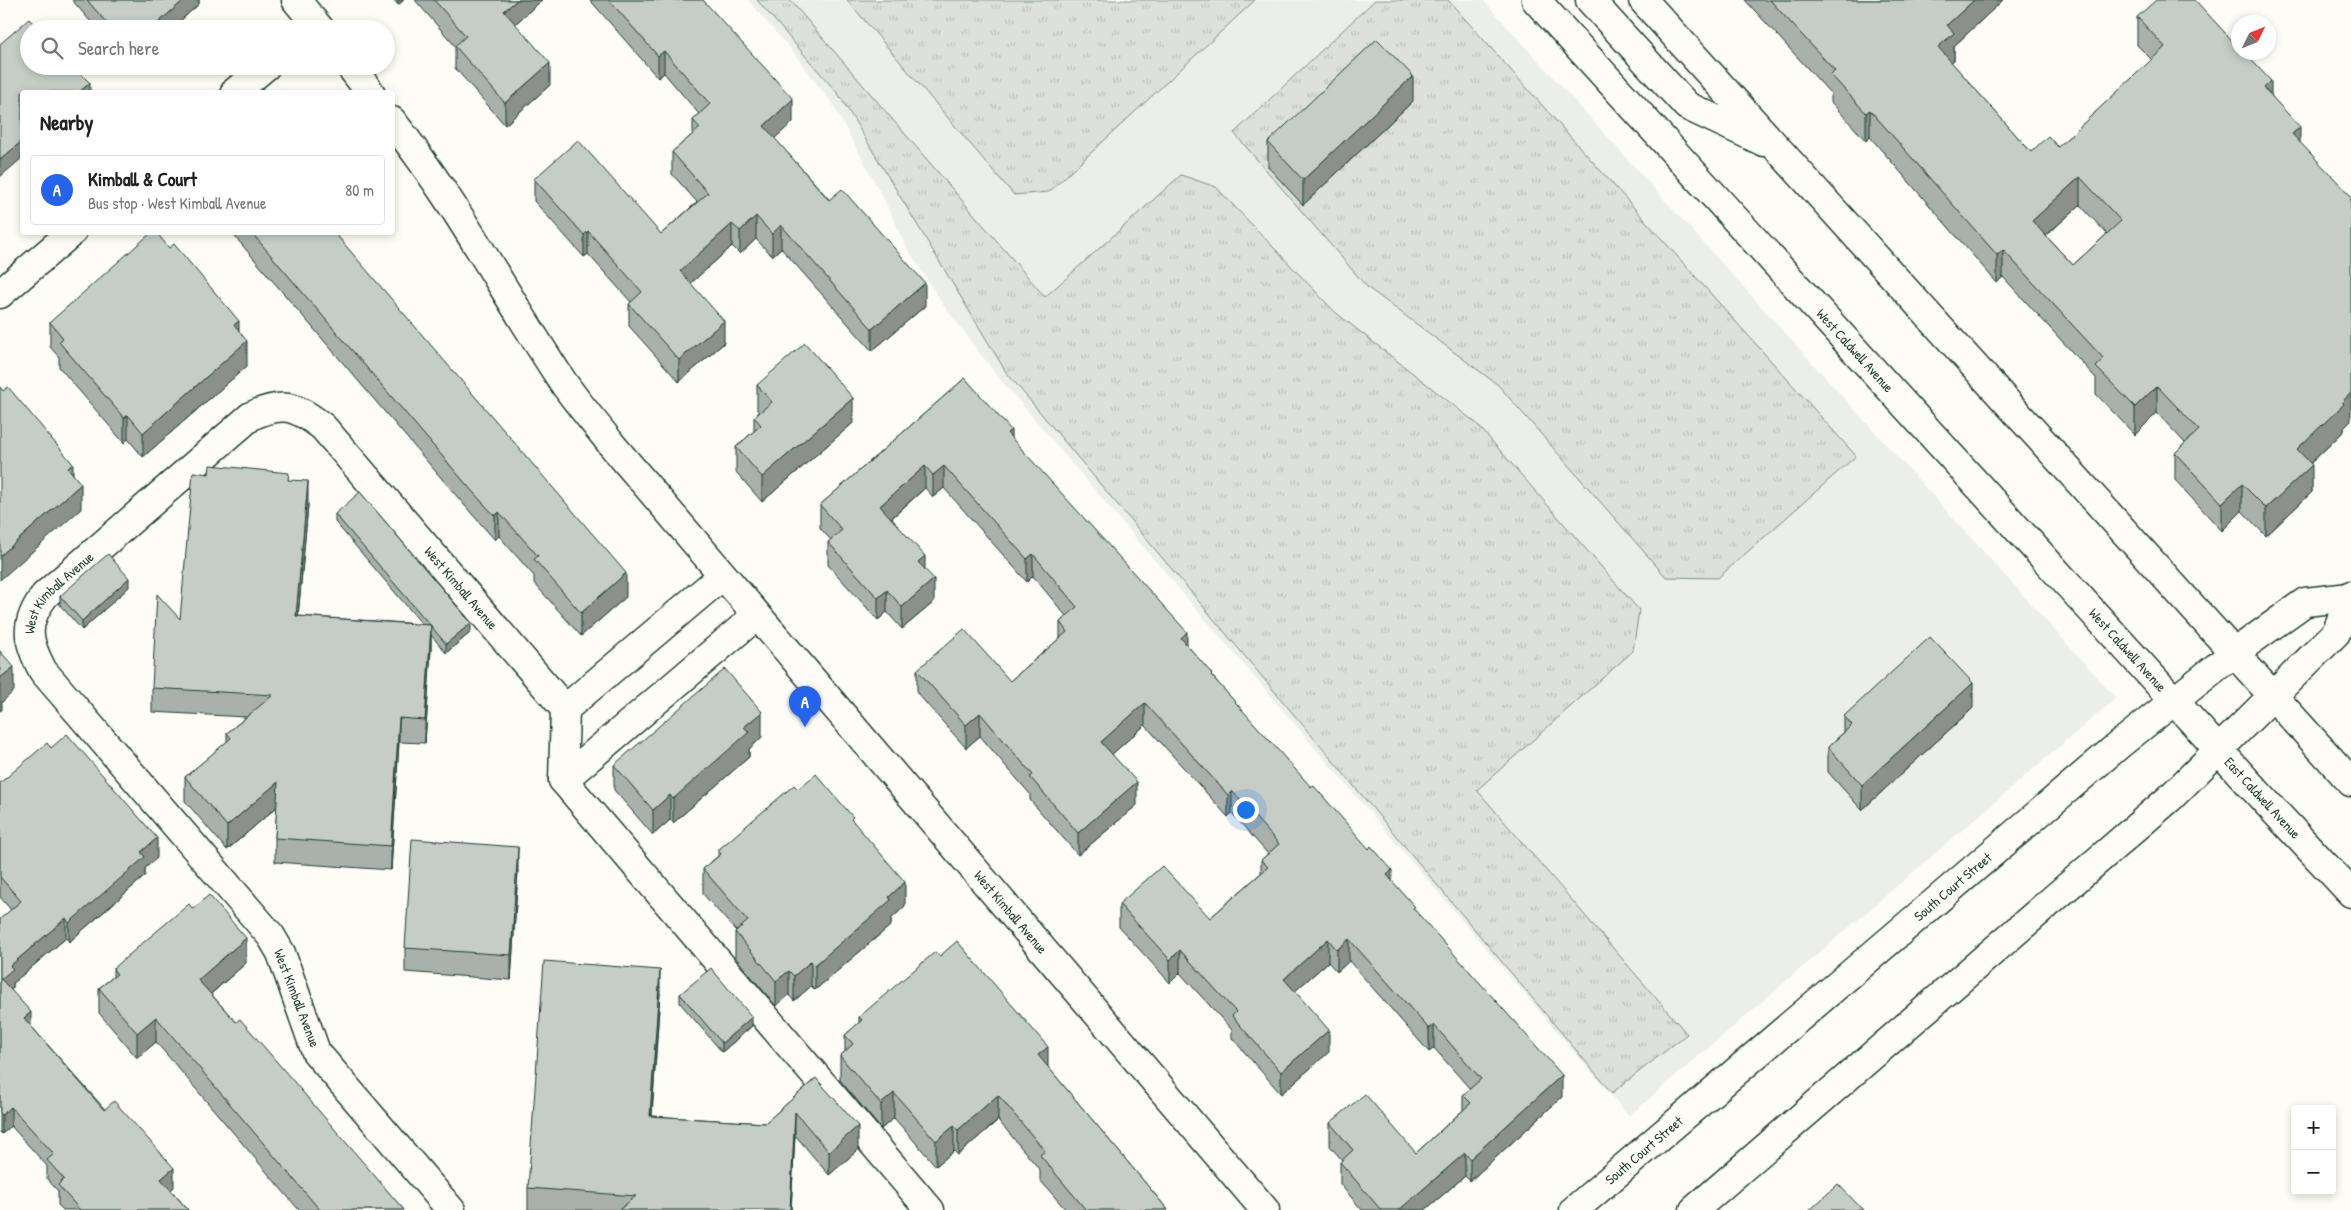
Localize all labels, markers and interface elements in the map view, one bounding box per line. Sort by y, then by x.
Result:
north arrow [2231,15,2276,60]
search box [20,20,395,75]
icon: search [38,34,66,62]
text: Search here [78,35,159,61]
text: Nearby [40,108,93,137]
text: Kimball & Court [88,166,197,192]
text: A [53,179,61,201]
text: 80 m [345,179,374,201]
text: Bus stop · West Kimball Avenue [88,192,266,214]
street label: West Caldwell Avenue [1812,304,1899,396]
street label: West Kimball Avenue [420,542,503,633]
street label: West Kimball Avenue [20,547,98,634]
street label: West Caldwell Avenue [2085,604,2171,696]
pin: A [789,686,821,727]
street label: East Caldwell Avenue [2221,753,2305,843]
your location [1233,797,1259,823]
street label: South Court Street [1910,848,1996,925]
street label: West Kimball Avenue [970,866,1052,958]
street label: West Kimball Avenue [270,946,325,1050]
map controls [2291,1105,2336,1195]
button: + [2291,1105,2336,1150]
street label: South Court Street [1601,1111,1687,1189]
button: − [2291,1150,2336,1195]

